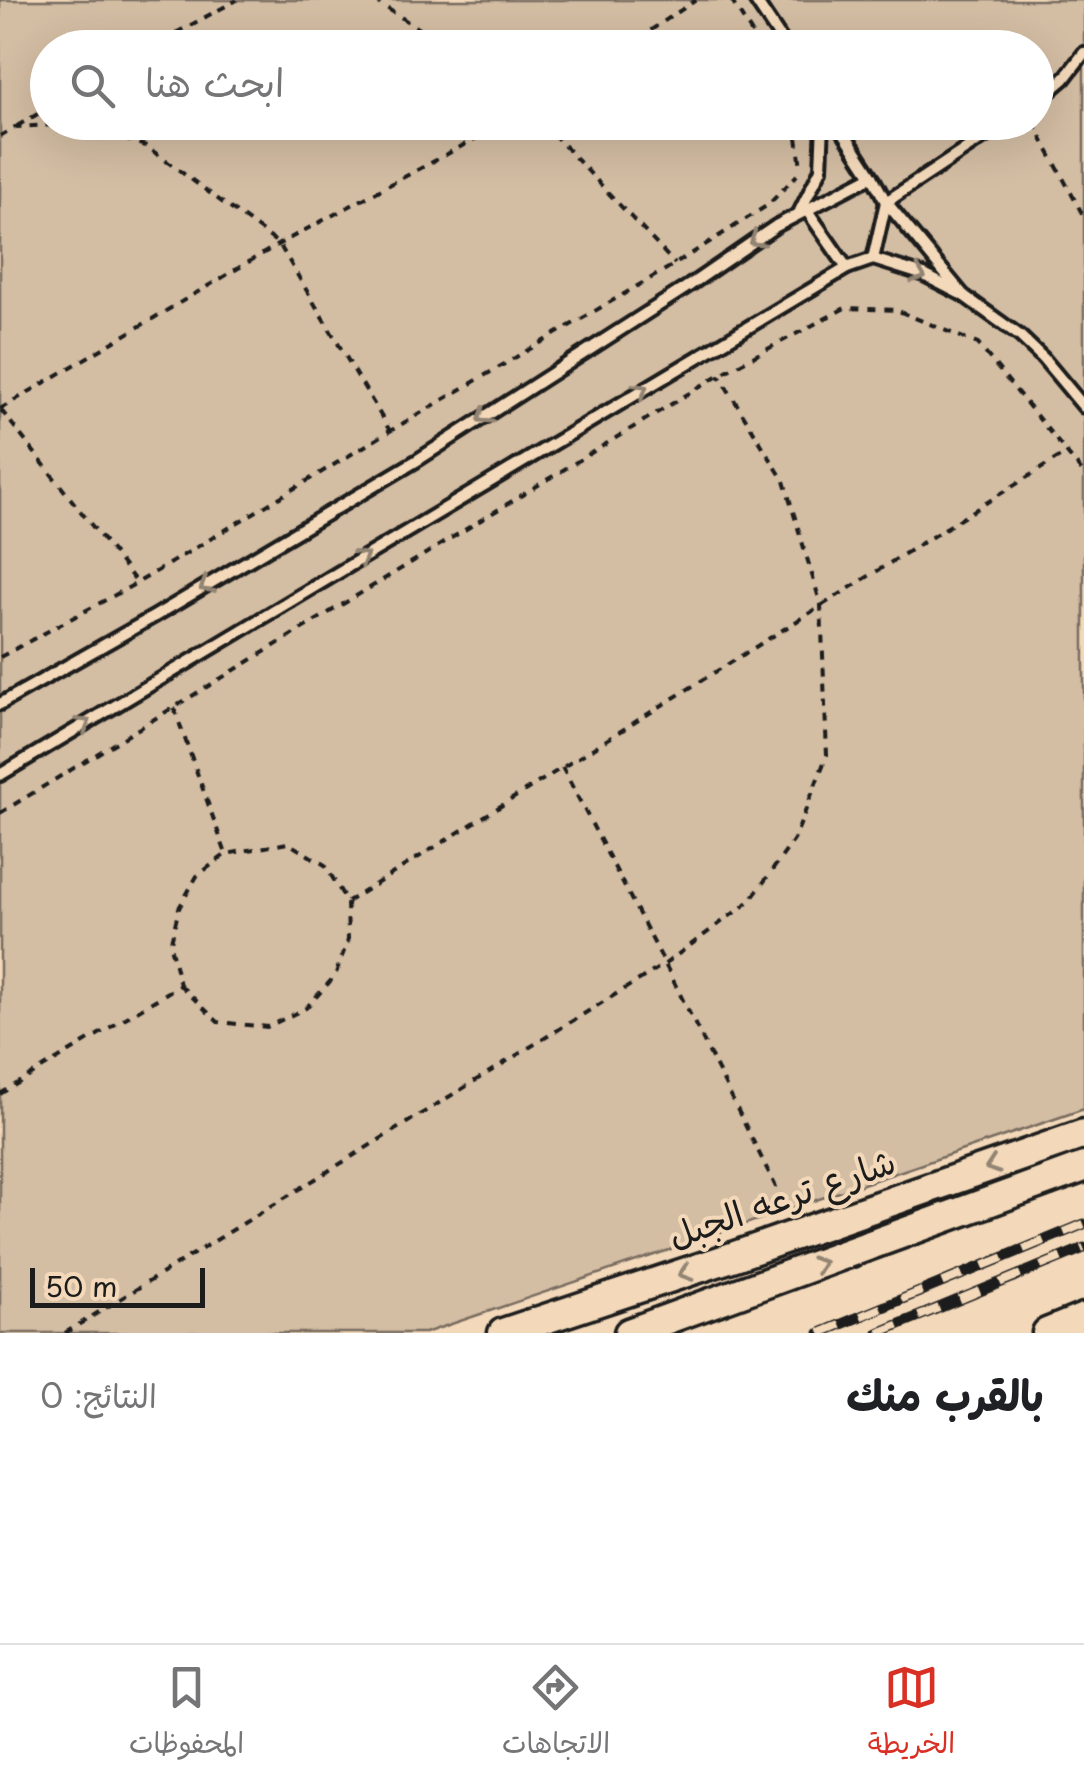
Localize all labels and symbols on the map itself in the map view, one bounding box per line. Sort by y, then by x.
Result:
one-way arrow [749,228,768,246]
one-way arrow [909,263,927,283]
one-way arrow [630,383,648,402]
one-way arrow [477,405,495,424]
one-way arrow [351,550,369,569]
one-way arrow [199,574,217,593]
one-way arrow [73,717,91,736]
street label: شارع ترعه الجبل [660,1133,902,1261]
one-way arrow [984,1154,1002,1175]
one-way arrow [810,1255,827,1276]
one-way arrow [677,1261,694,1281]
scale bar [30,1263,205,1308]

